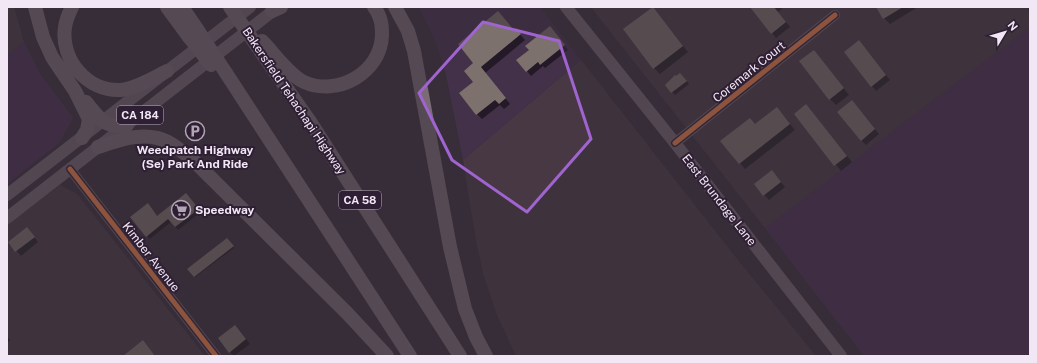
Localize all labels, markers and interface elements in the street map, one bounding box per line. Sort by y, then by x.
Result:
north arrow [985,12,1025,52]
text: N [1006,19,1020,33]
street label: Bakersfield Tehachapi Highway [239,25,349,178]
street label: Coremark Court [710,38,788,105]
road number: CA 184 [117,106,163,124]
parking icon: Weedpatch Highway (Se) Park And Ride [184,120,206,142]
place label: Weedpatch Highway (Se) Park And Ride [137,143,253,171]
street label: East Brundage Lane [679,152,759,249]
road number: CA 58 [339,191,381,209]
supermarket icon: Speedway [170,199,192,221]
place label: Speedway [195,203,255,217]
street label: Kimber Avenue [120,219,183,295]

